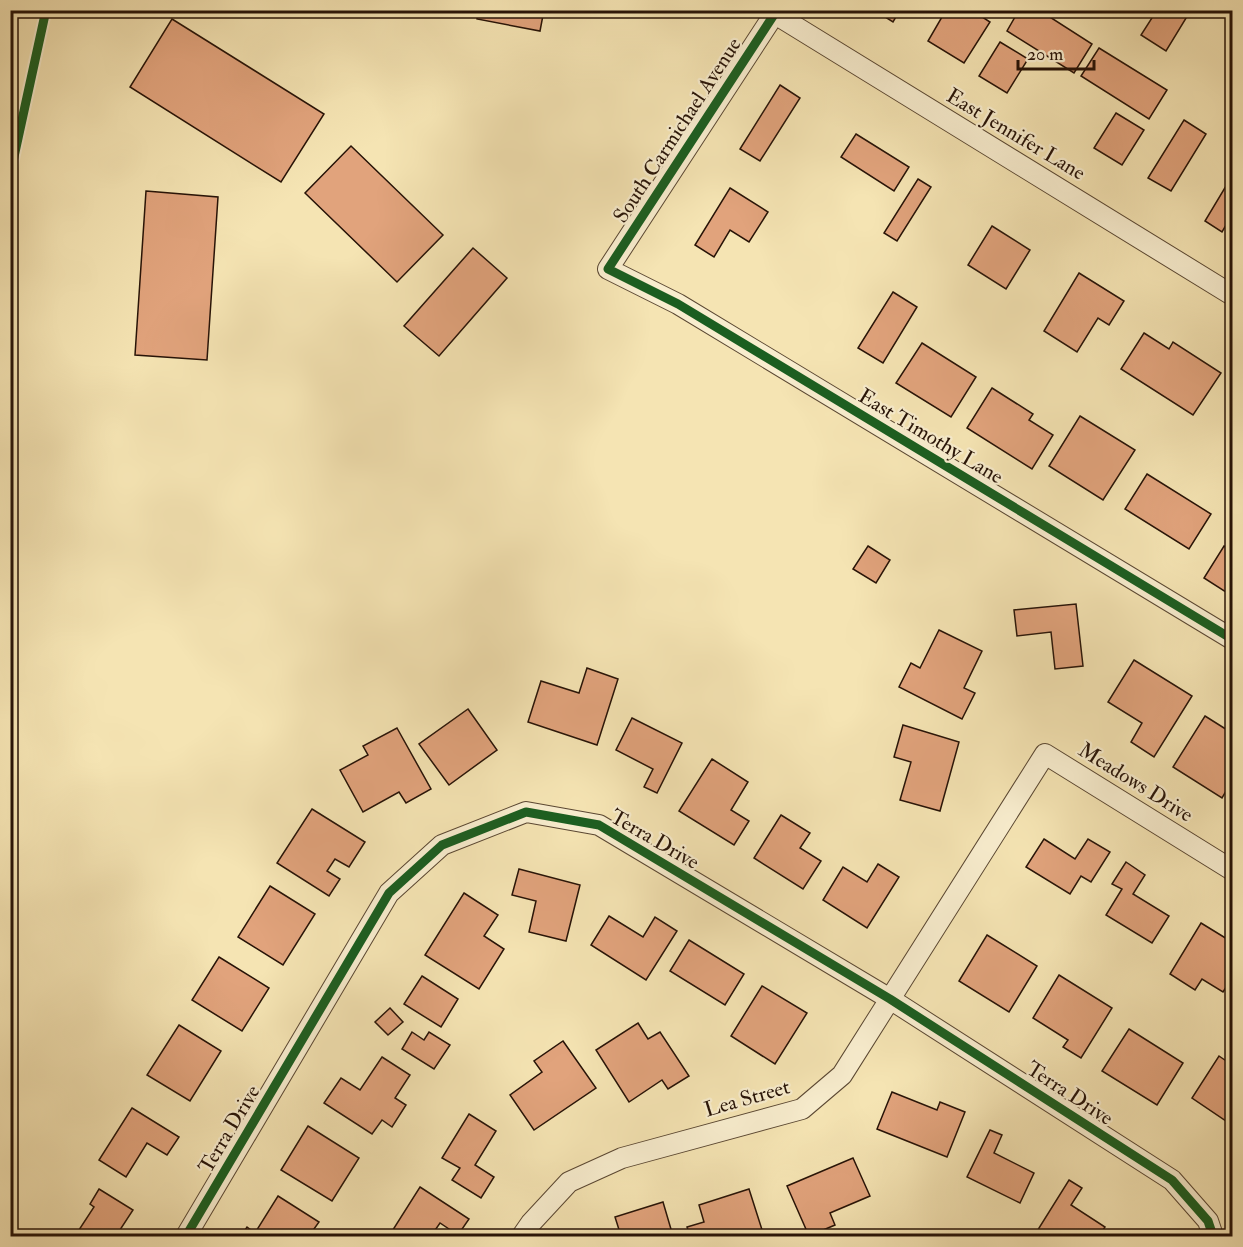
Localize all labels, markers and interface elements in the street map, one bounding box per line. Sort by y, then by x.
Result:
street label: South Carmichael Avenue [607,32,748,228]
scale bar [1018,33,1094,71]
text: 20 m [1027,43,1063,66]
street label: East Jennifer Lane [941,82,1090,187]
street label: East Timothy Lane [853,383,1008,490]
street label: Meadows Drive [1073,736,1198,829]
street label: Terra Drive [605,803,704,876]
street label: Terra Drive [1021,1055,1119,1132]
street label: Lea Street [701,1073,793,1124]
street label: Terra Drive [192,1080,266,1178]

